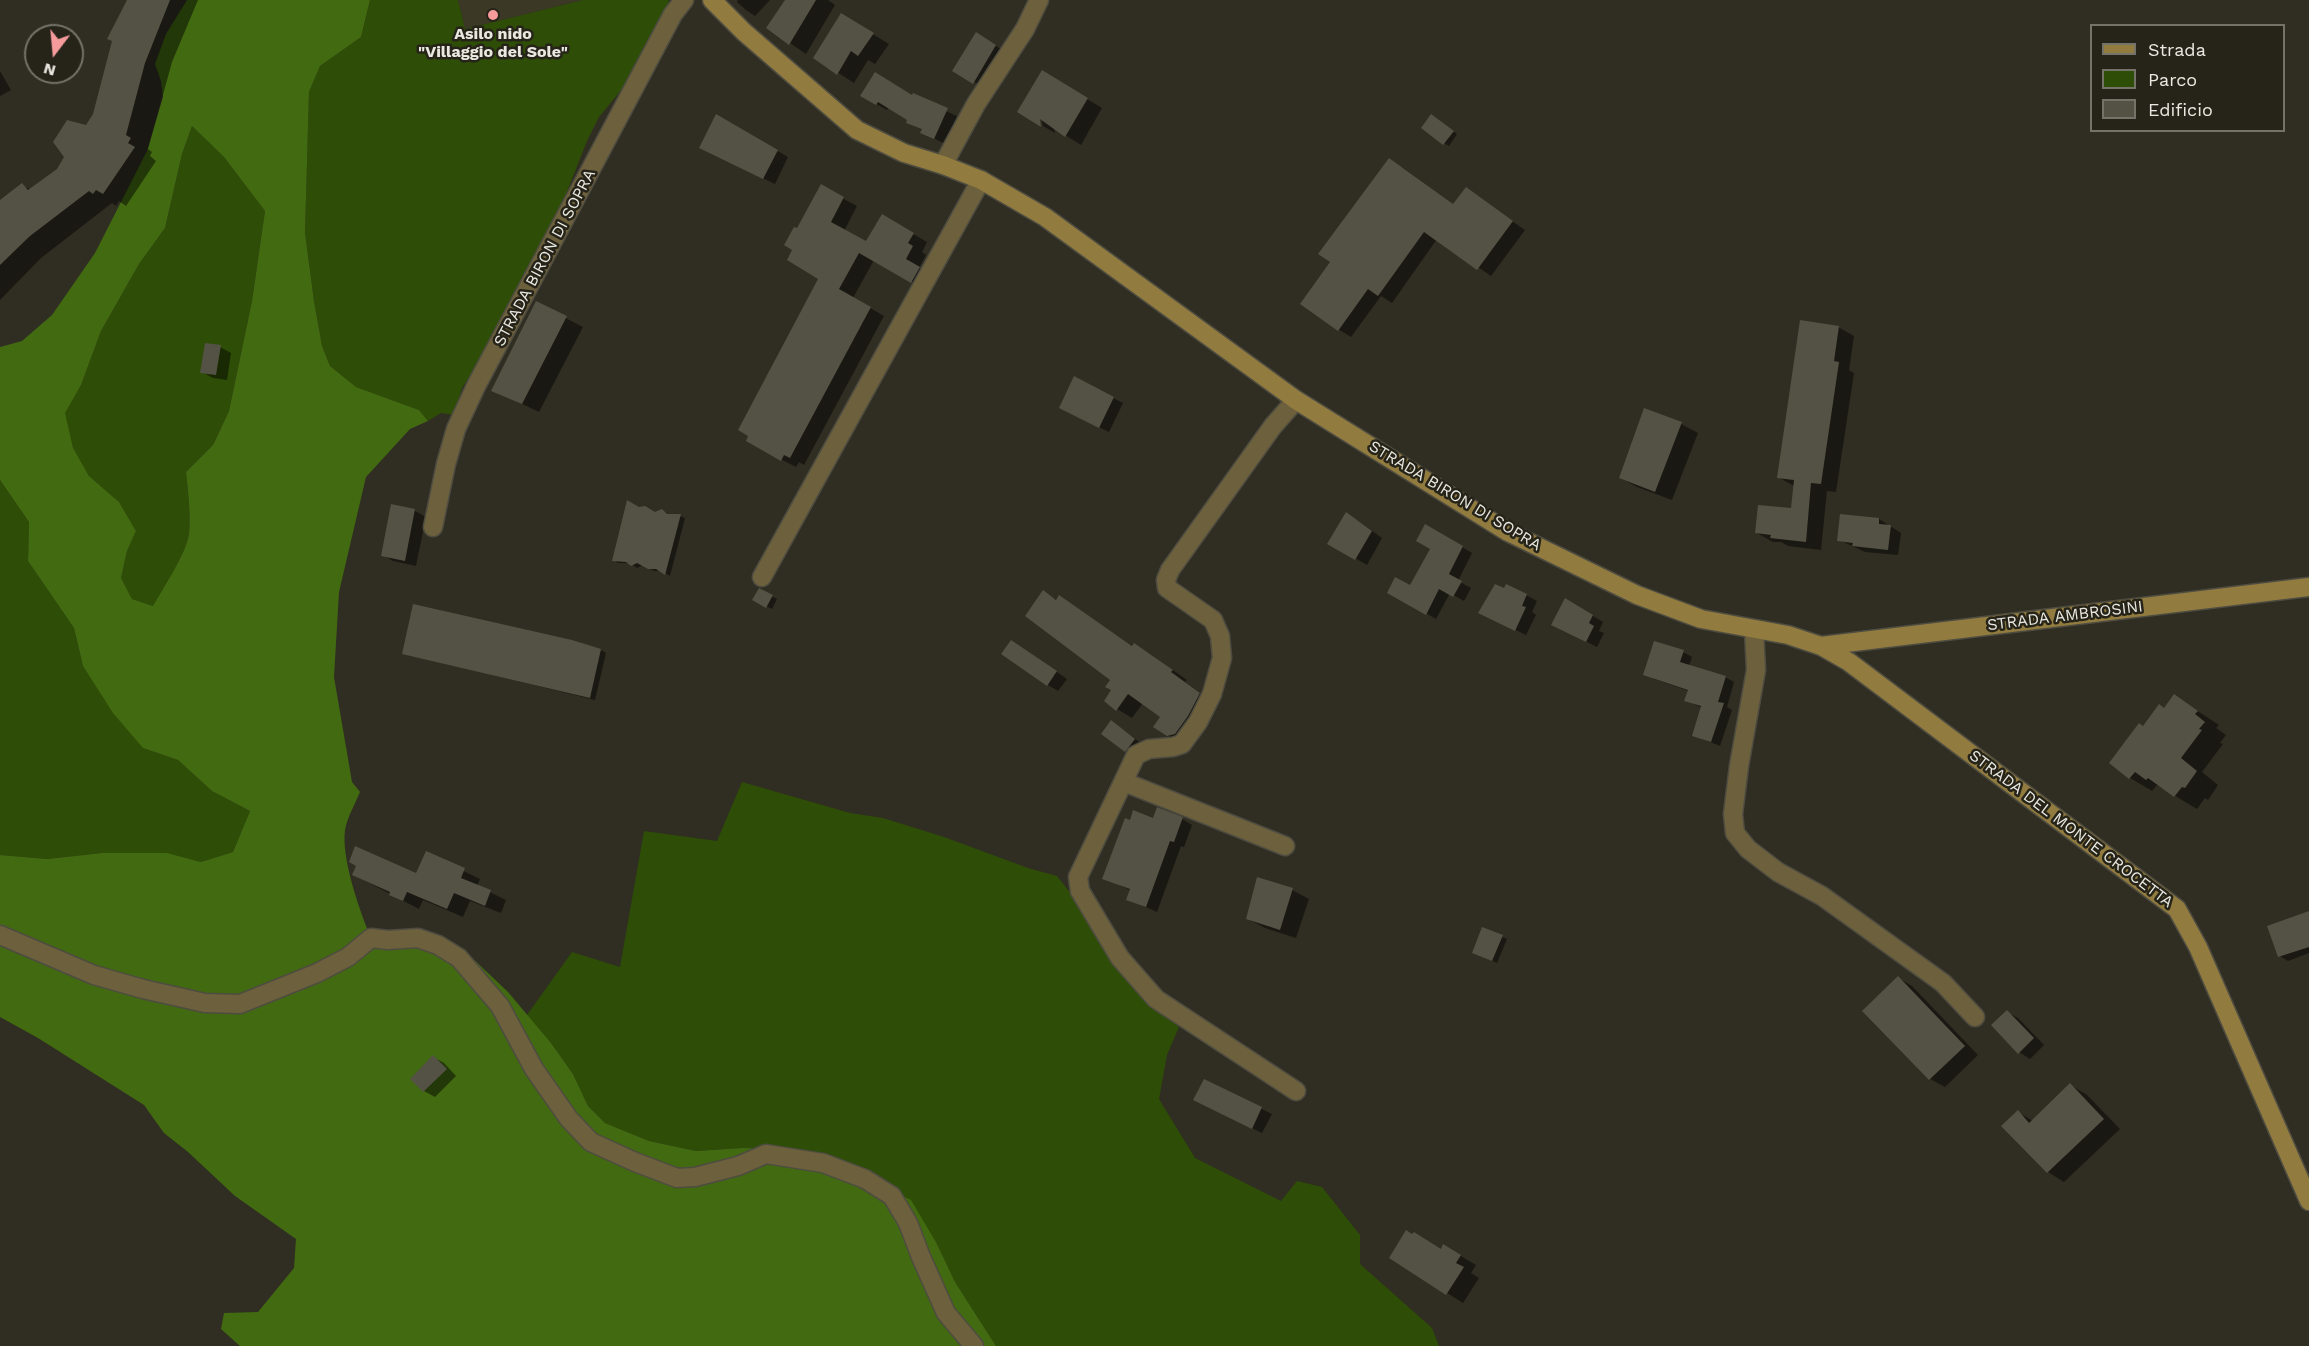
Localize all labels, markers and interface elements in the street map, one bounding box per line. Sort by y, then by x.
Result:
marker: Asilo nido "Villaggio del Sole" [486,8,500,22]
north arrow [24,24,84,84]
place label: Asilo nido "Villaggio del Sole" [418,24,568,62]
legend [2090,24,2285,132]
text: Strada [2148,39,2206,60]
text: N [41,59,58,81]
text: Parco [2148,69,2197,90]
text: Edificio [2148,99,2213,120]
street label: STRADA BIRON DI SOPRA [490,166,600,350]
street label: STRADA BIRON DI SOPRA [1365,437,1545,555]
street label: STRADA AMBROSINI [1986,597,2144,635]
street label: STRADA DEL MONTE CROCETTA [1965,746,2177,912]

